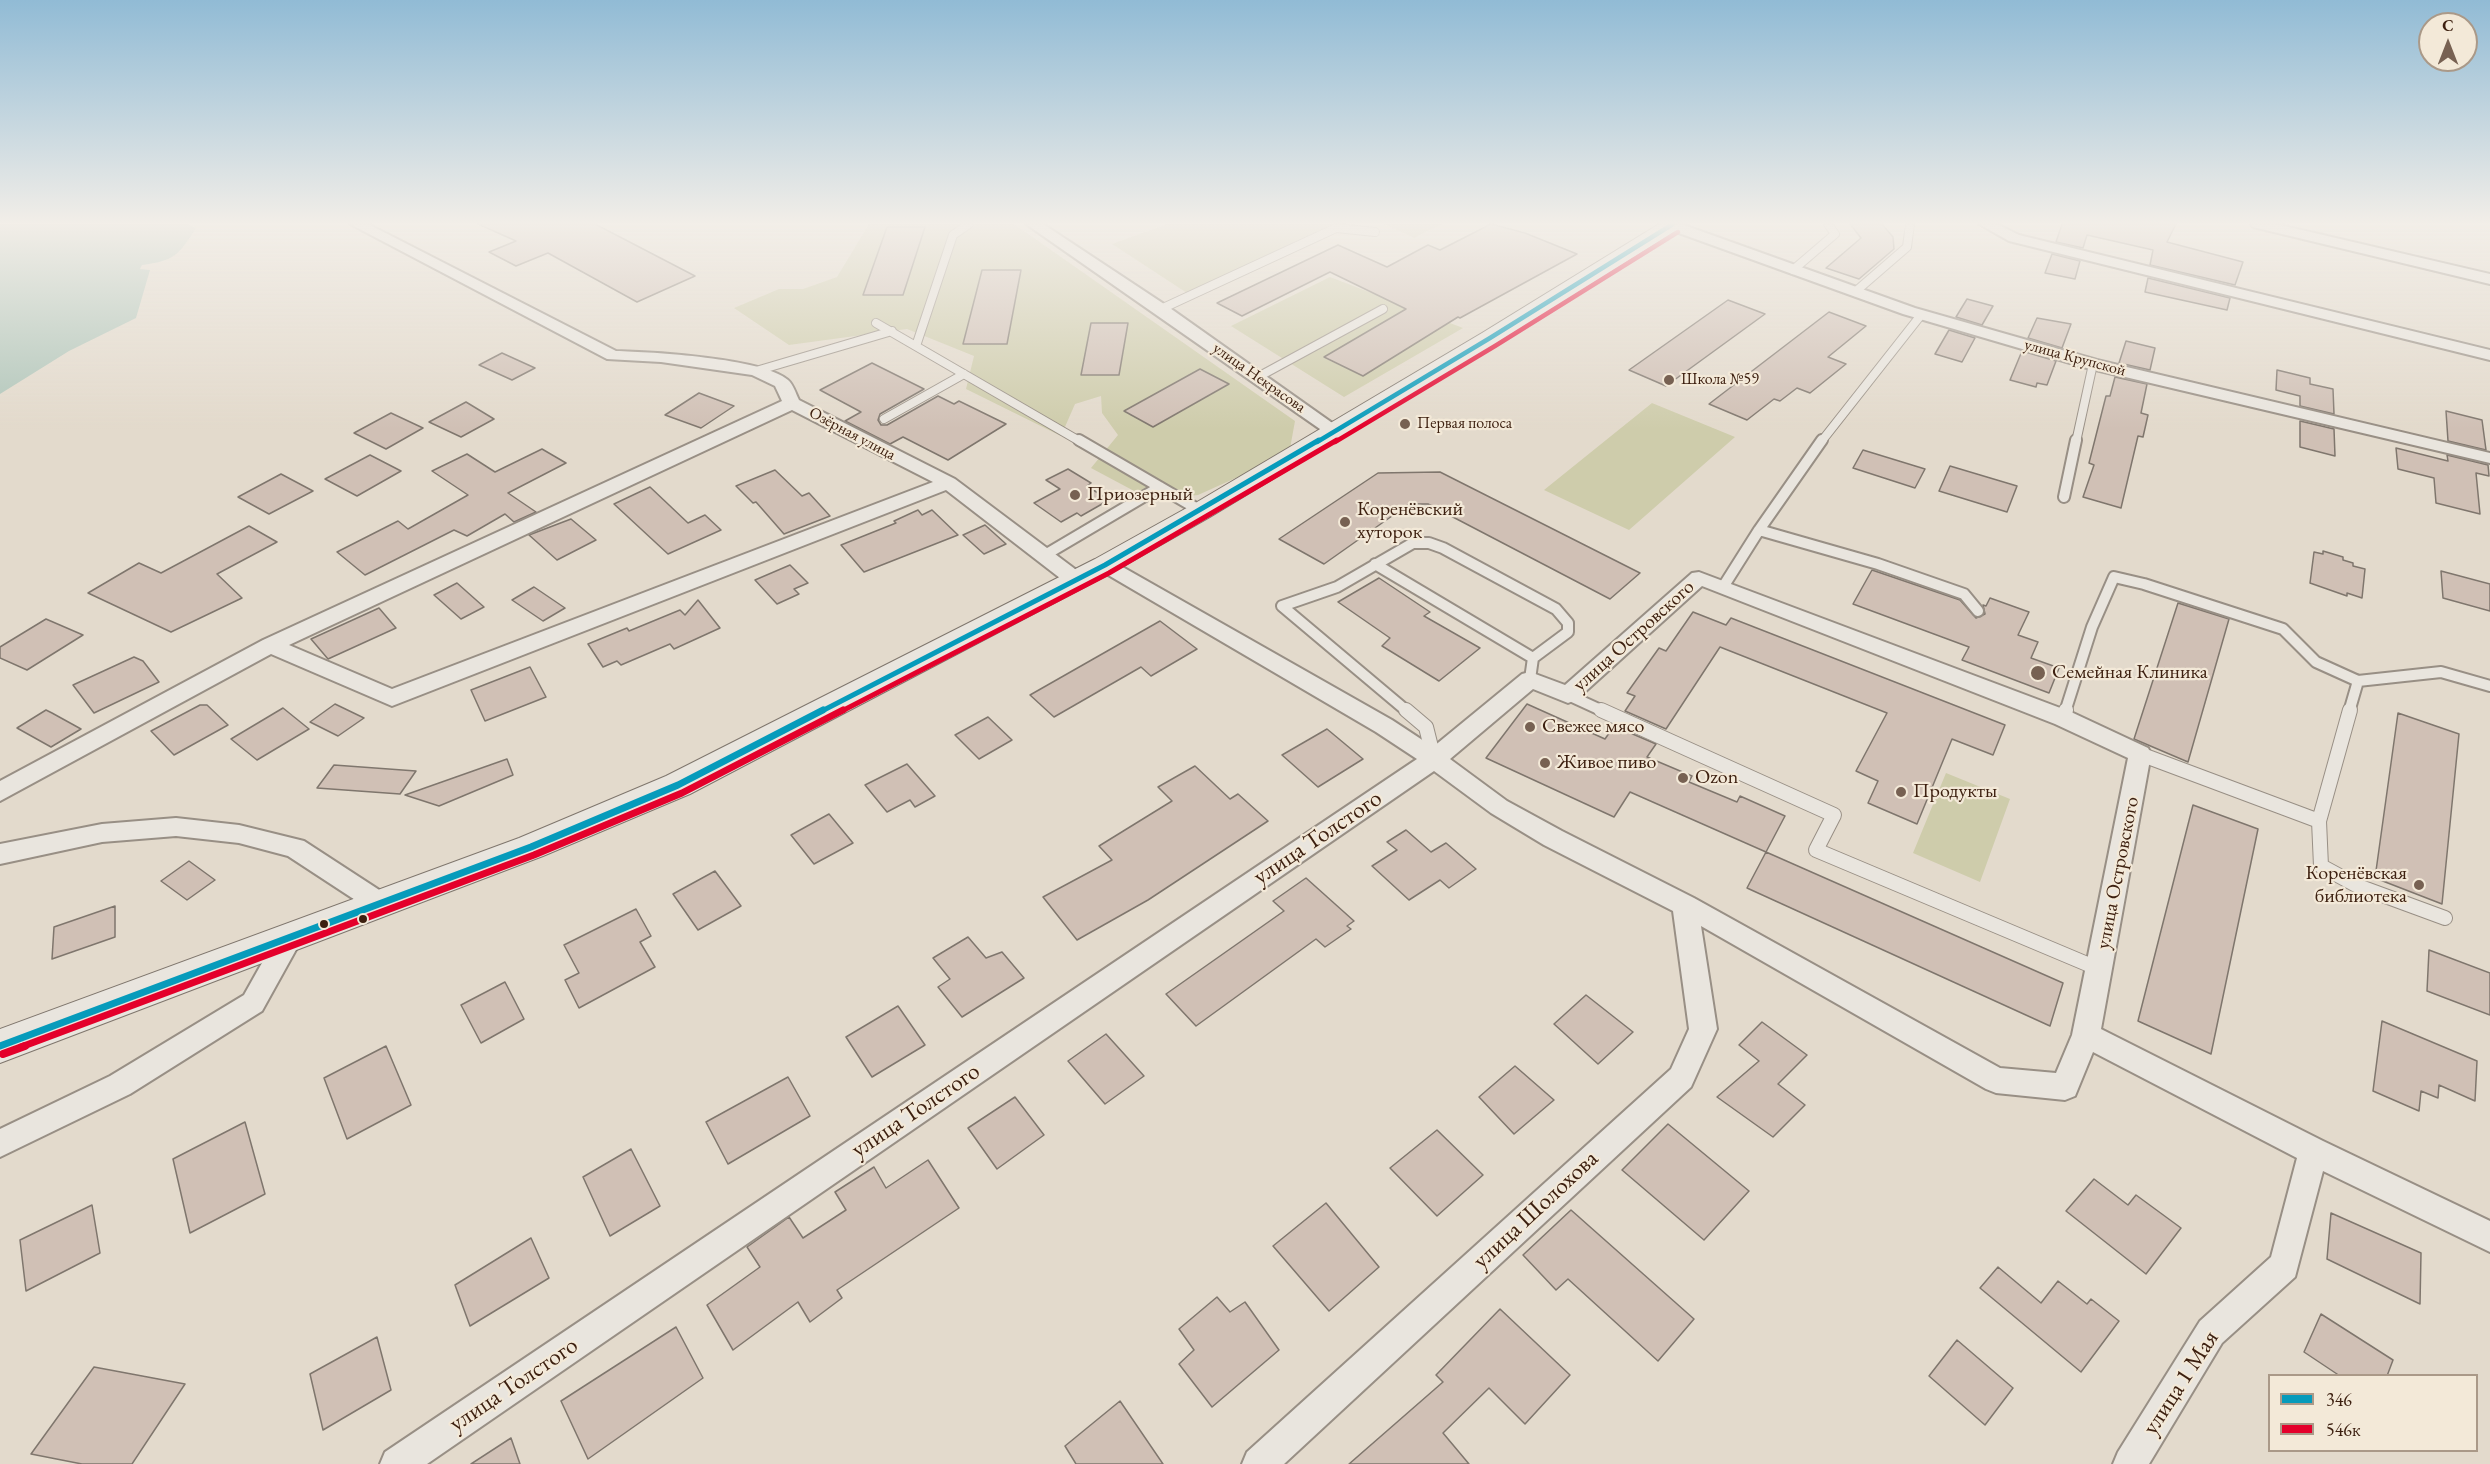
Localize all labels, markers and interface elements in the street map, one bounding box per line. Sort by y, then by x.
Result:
north arrow [2418,12,2478,72]
text: С [2442,15,2454,36]
street label: улица Крупской [2022,335,2128,381]
street label: улица Некрасова [1209,339,1309,417]
place label: Школа №59 [1681,370,1759,390]
marker: Школа №59 [1662,373,1676,387]
street label: Озёрная улица [805,403,899,465]
place label: Первая полоса [1417,414,1512,434]
marker: Первая полоса [1398,417,1412,431]
place label: Приозерный [1087,483,1193,507]
marker: Приозерный [1068,488,1082,502]
place label: Коренёвский хуторок [1357,498,1463,545]
marker: Коренёвский хуторок [1338,515,1352,529]
street label: улица Островского [1568,575,1700,697]
place label: Семейная Клиника [2052,661,2208,685]
marker: Семейная Клиника [2029,664,2047,682]
place label: Свежее мясо [1542,715,1644,739]
marker: Свежее мясо [1523,720,1537,734]
place label: Живое пиво [1557,751,1656,775]
marker: Живое пиво [1538,756,1552,770]
place label: Ozon [1695,766,1738,790]
marker: Ozon [1676,771,1690,785]
place label: Продукты [1913,780,1997,804]
street label: улица Толстого [1248,784,1388,892]
marker: Продукты [1894,785,1908,799]
street label: улица Островского [2091,795,2145,951]
place label: Коренёвская библиотека [2305,862,2407,909]
marker: Коренёвская библиотека [2412,878,2426,892]
unlabelled marker [357,913,369,925]
unlabelled marker [318,918,330,930]
street label: улица Толстого [846,1057,986,1165]
street label: улица Шолохова [1467,1145,1605,1275]
street label: улица 1 Мая [2137,1325,2225,1441]
street label: улица Толстого [444,1331,584,1439]
legend [2268,1374,2478,1452]
text: 346 [2326,1388,2352,1411]
text: 546к [2326,1418,2361,1441]

